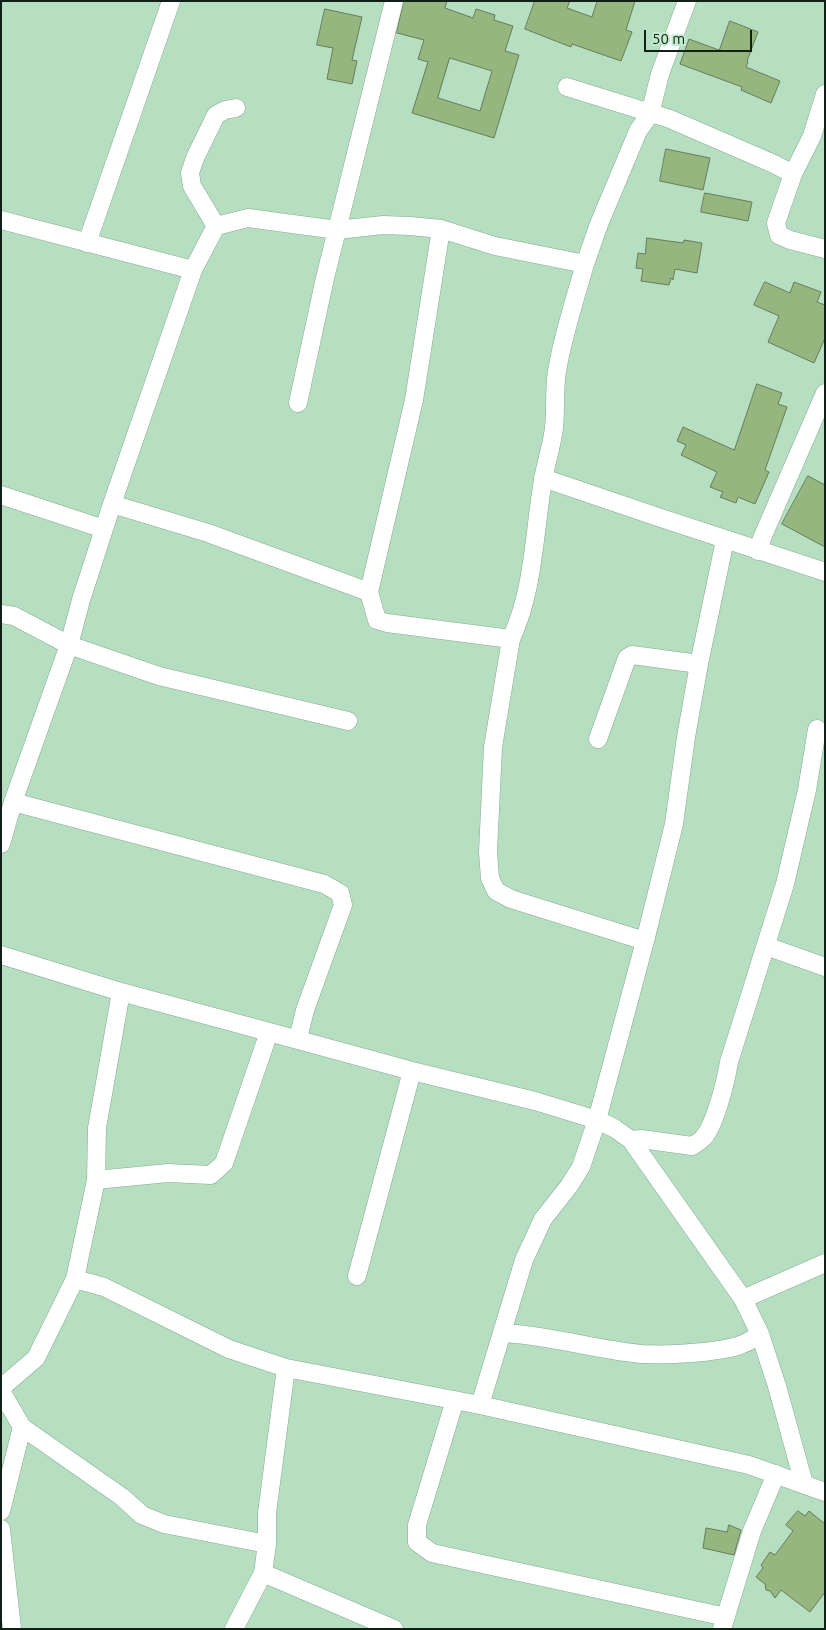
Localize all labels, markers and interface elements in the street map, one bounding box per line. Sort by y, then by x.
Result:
scale bar [646,20,754,52]
text: 50 m [652,30,685,47]

